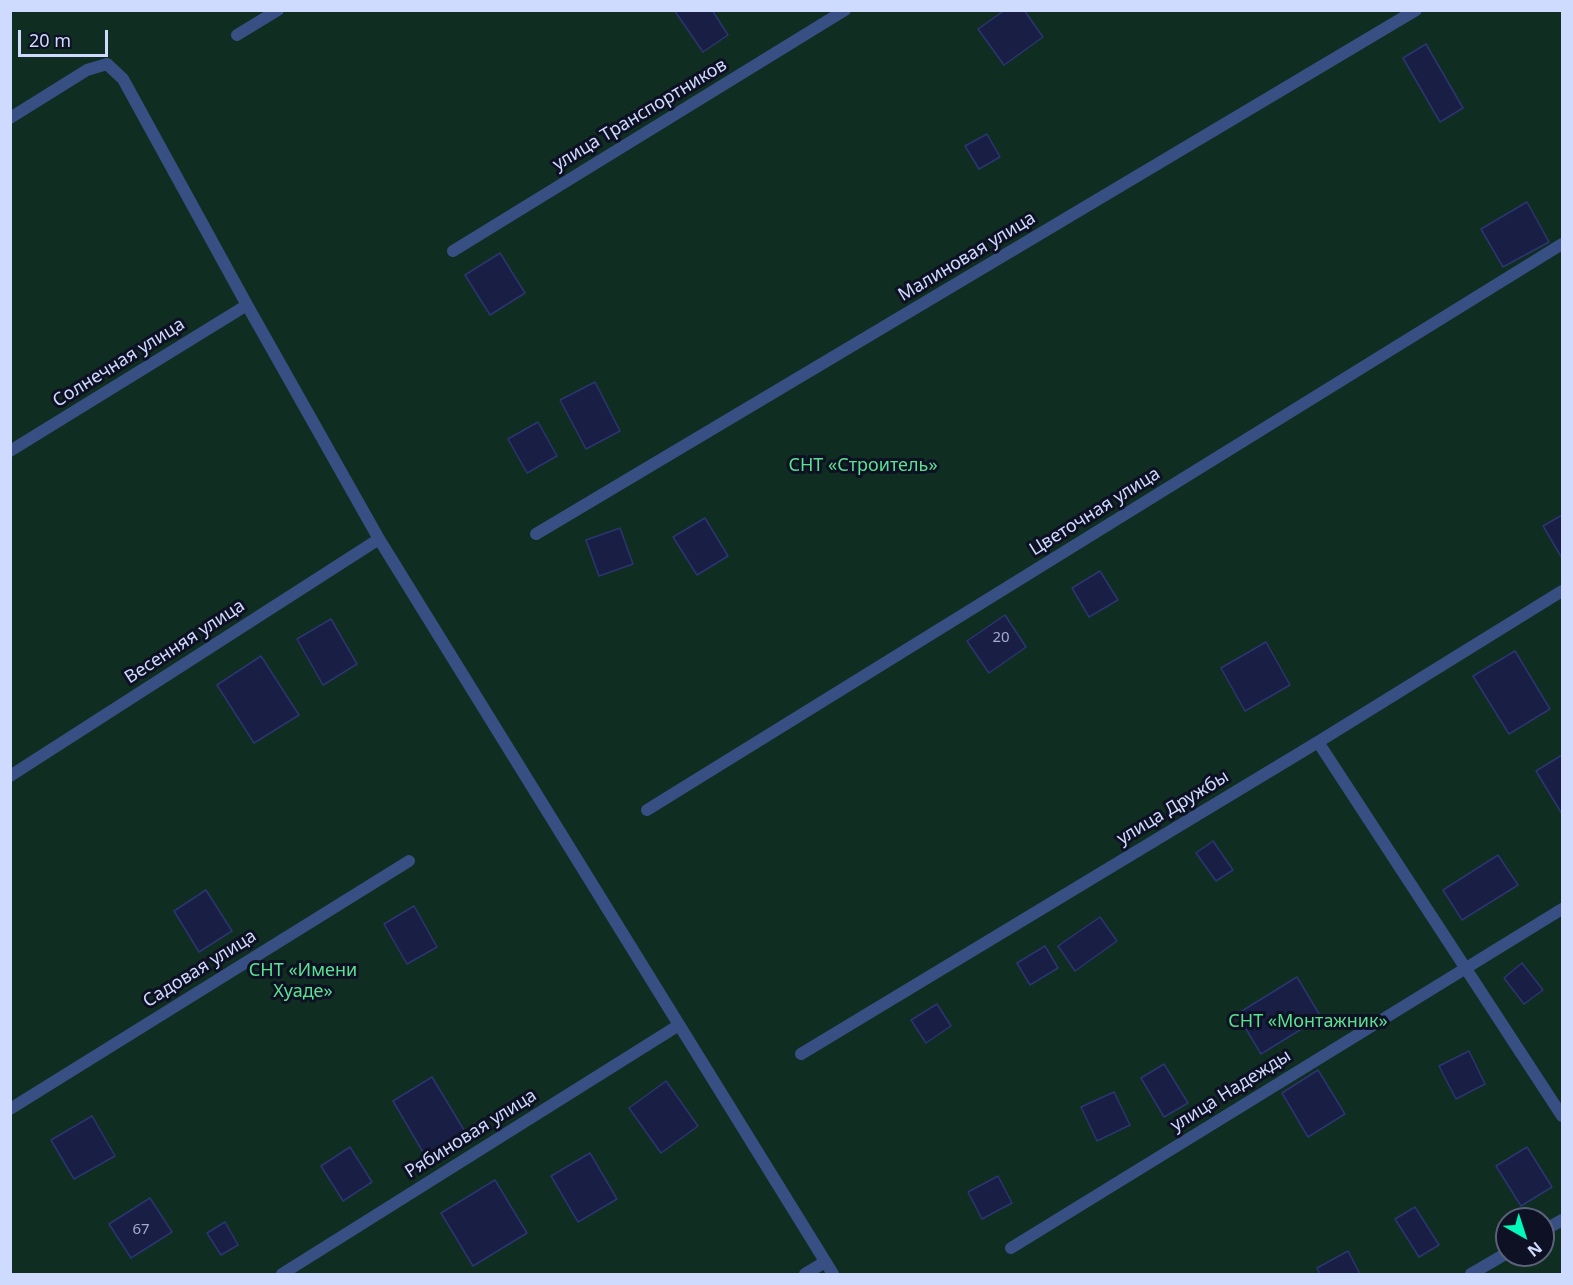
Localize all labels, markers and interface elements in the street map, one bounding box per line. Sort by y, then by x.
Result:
scale bar [21,18,111,56]
text: 20 m [29,28,71,52]
street label: улица Транспортников [549,54,731,176]
street label: Малиновая улица [895,208,1039,306]
street label: Солнечная улица [49,314,189,412]
park label: СНТ «Строитель» [788,455,938,477]
street label: Цветочная улица [1026,463,1164,561]
street label: Весенняя улица [121,595,249,689]
house number: 20 [992,629,1010,647]
street label: улица Дружбы [1113,766,1233,850]
street label: Садовая улица [139,926,261,1012]
park label: СНТ «Имени Хуаде» [249,960,357,1002]
park label: СНТ «Монтажник» [1228,1011,1388,1033]
street label: улица Надежды [1167,1045,1295,1137]
street label: Рябиновая улица [401,1085,541,1183]
north arrow [1495,1207,1555,1267]
house number: 67 [132,1221,150,1239]
text: N [1523,1237,1547,1262]

